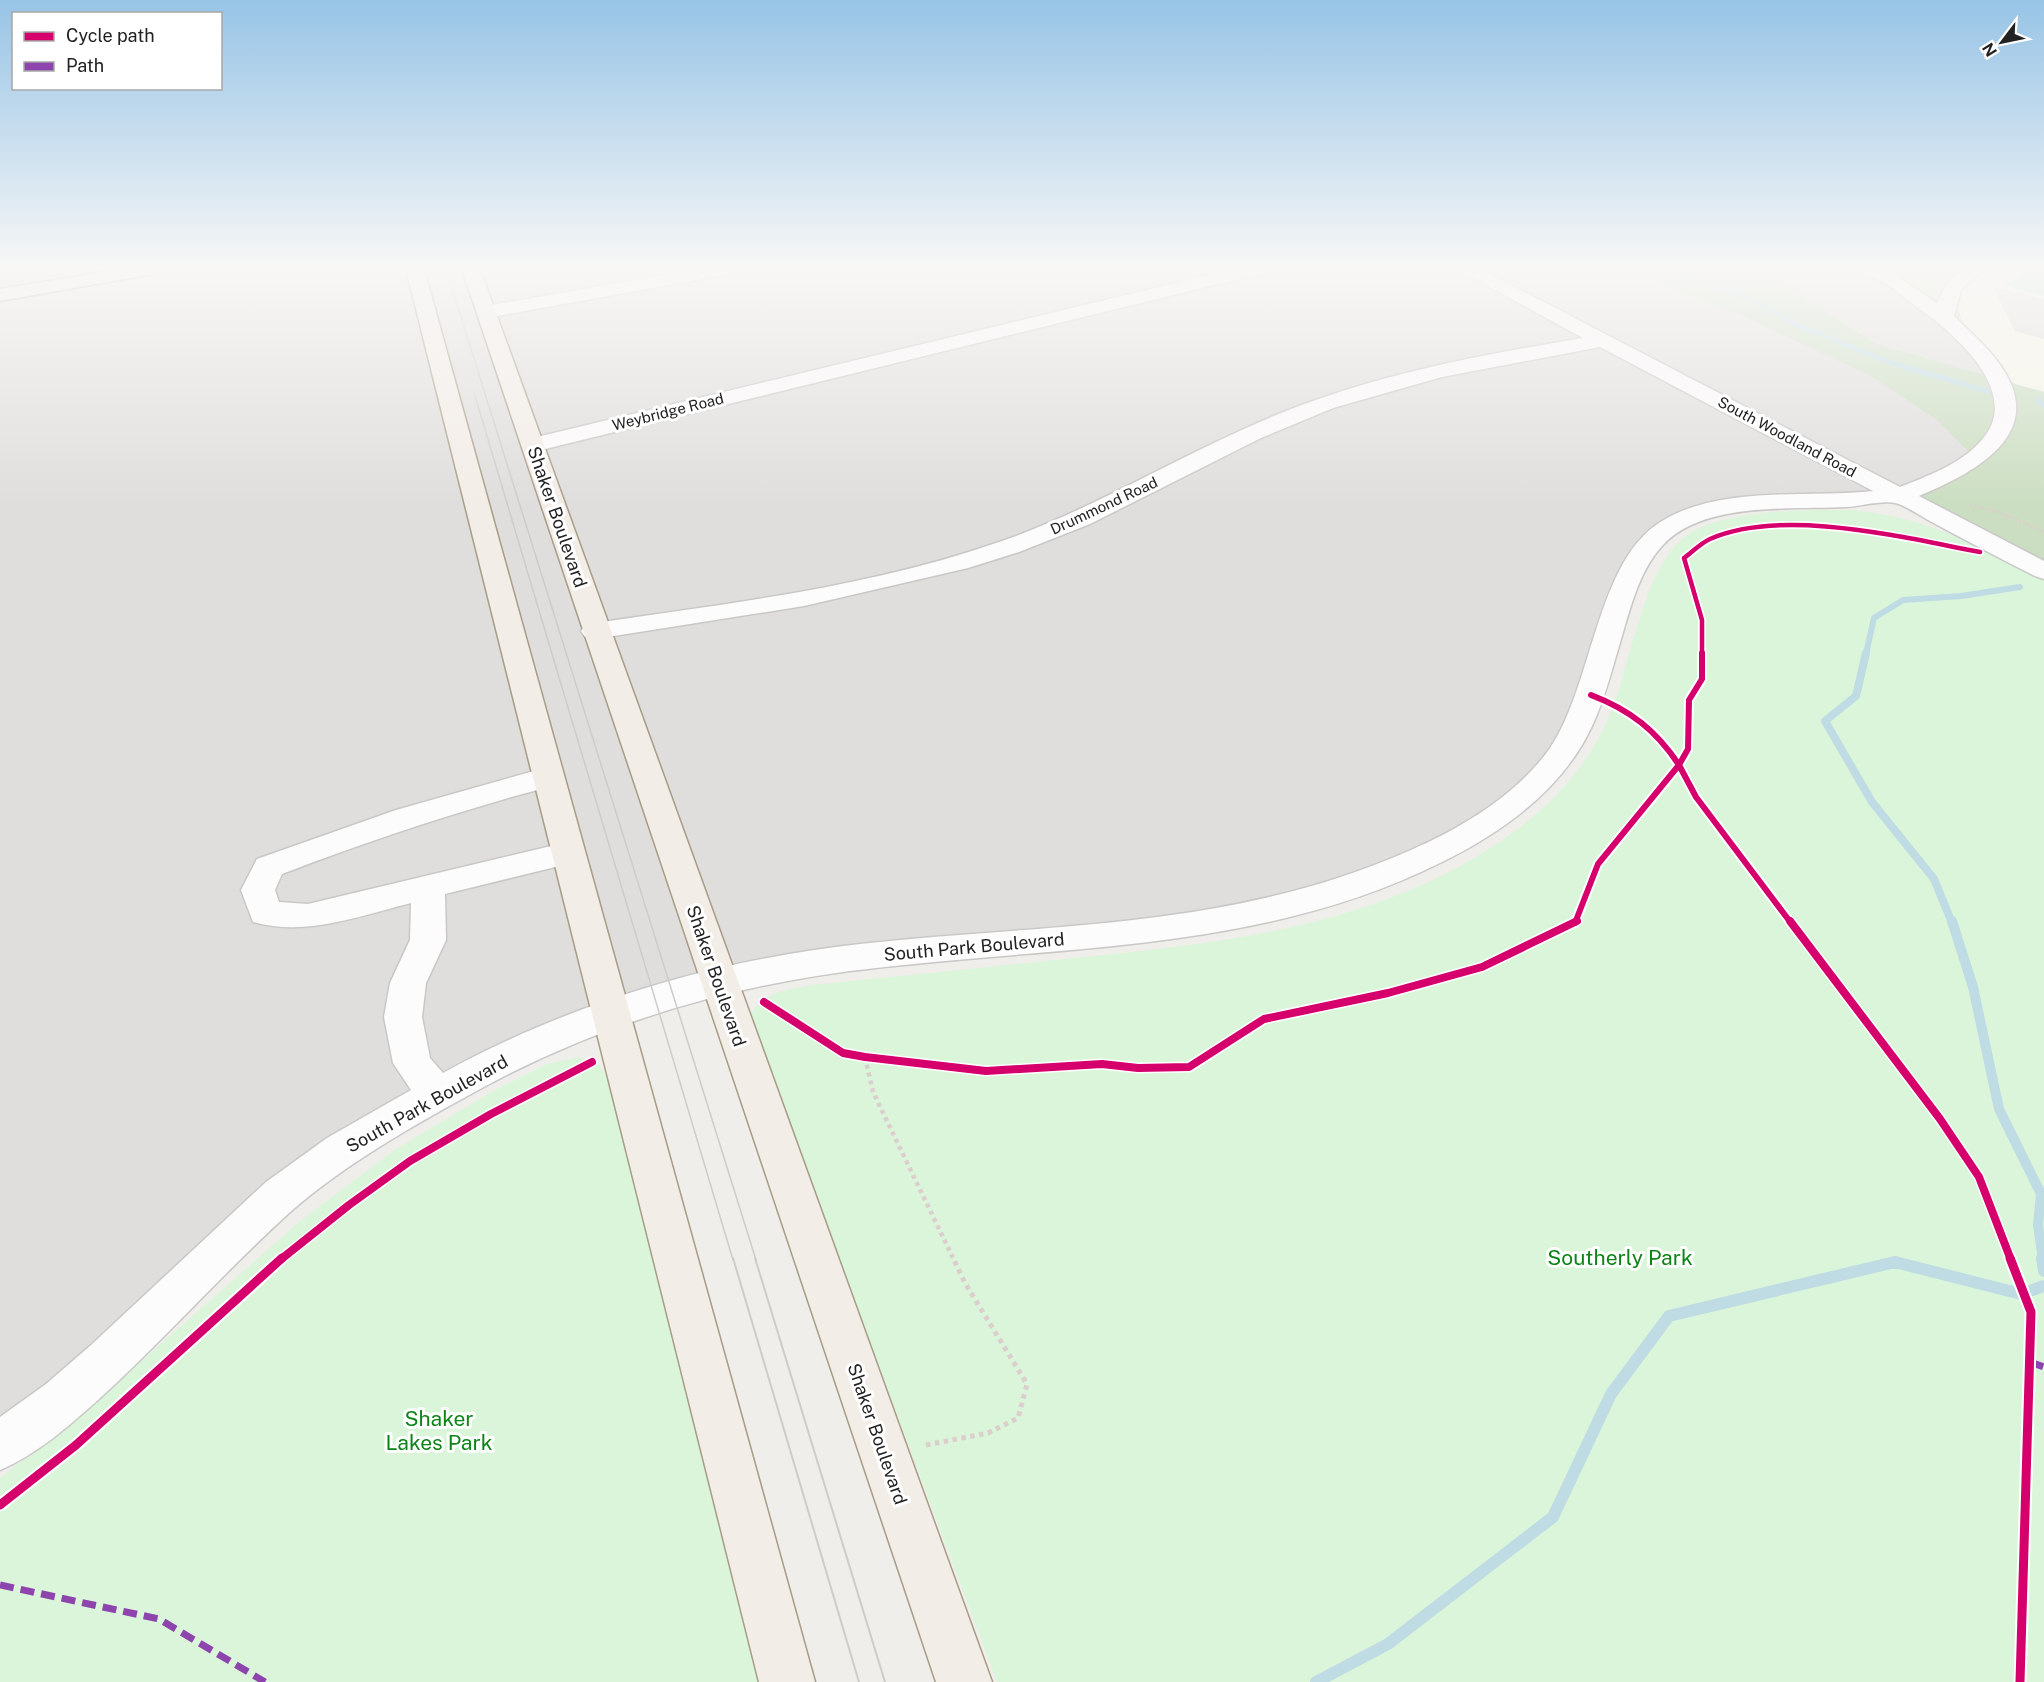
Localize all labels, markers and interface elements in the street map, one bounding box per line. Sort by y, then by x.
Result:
legend [12,12,222,90]
north arrow [1972,12,2032,72]
text: Cycle path [66,25,155,46]
text: N [1978,39,2001,60]
text: Path [66,55,104,76]
street label: Weybridge Road [610,389,725,434]
street label: South Woodland Road [1715,393,1859,480]
street label: Shaker Boulevard [523,443,591,590]
street label: Drummond Road [1048,473,1160,538]
street label: Shaker Boulevard [682,902,750,1049]
street label: South Park Boulevard [883,928,1065,965]
street label: South Park Boulevard [342,1050,511,1157]
park label: Southerly Park [1547,1245,1693,1270]
street label: Shaker Boulevard [843,1360,911,1507]
park label: Shaker Lakes Park [386,1406,493,1455]

